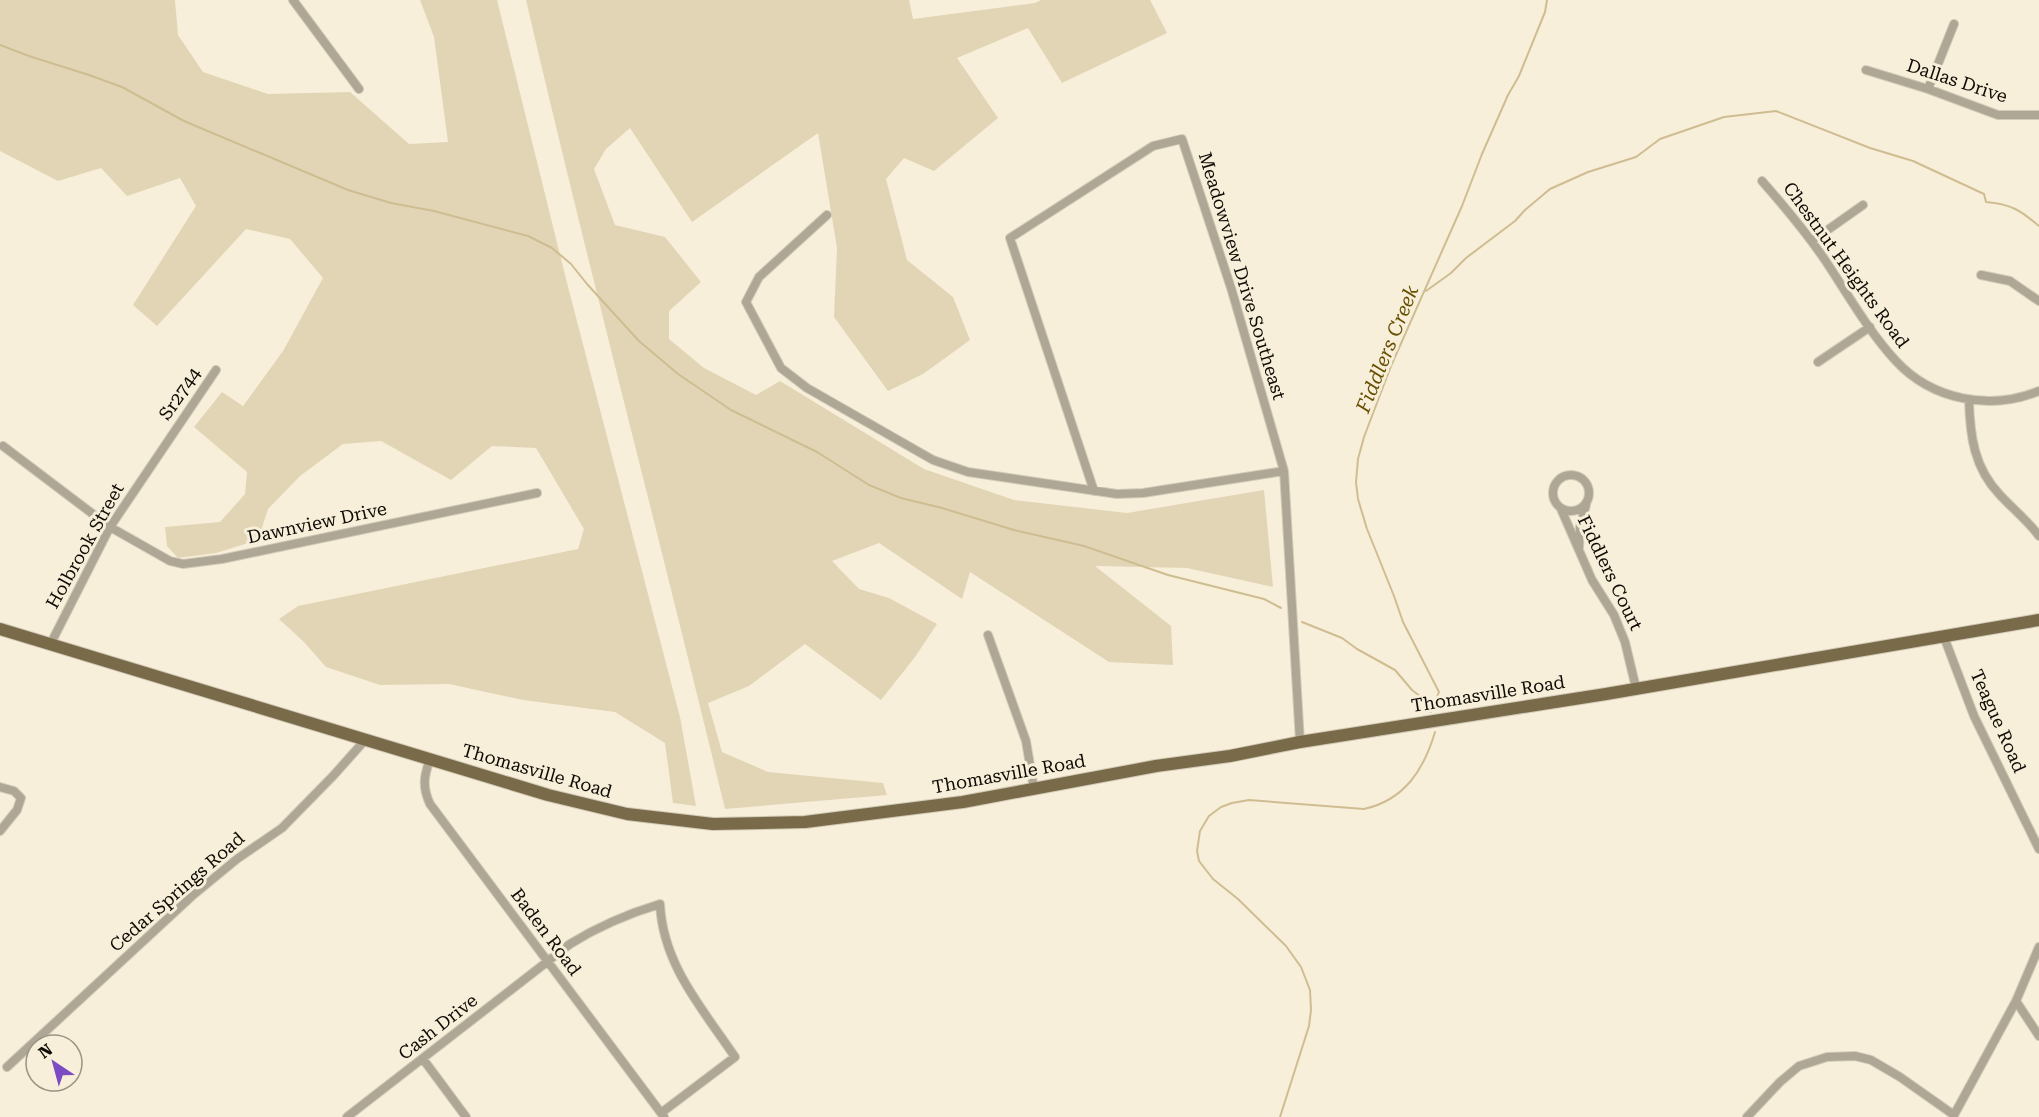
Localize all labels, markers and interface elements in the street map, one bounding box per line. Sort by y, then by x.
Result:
street label: Dallas Drive [1904,54,2010,107]
street label: Meadowview Drive Southeast [1195,150,1290,402]
street label: Chestnut Heights Road [1779,178,1914,352]
water label: Fiddlers Creek [1350,282,1423,417]
street label: Sr2744 [154,364,205,424]
street label: Holbrook Street [41,479,128,612]
street label: Dawnview Drive [245,497,389,548]
street label: Fiddlers Court [1574,512,1647,634]
street label: Teague Road [1966,666,2031,776]
street label: Thomasville Road [1410,671,1567,716]
street label: Thomasville Road [460,739,615,802]
street label: Thomasville Road [931,750,1088,797]
street label: Cedar Springs Road [105,827,249,956]
street label: Baden Road [507,884,586,980]
street label: Cash Drive [394,989,481,1064]
north arrow [24,1033,84,1093]
text: N [35,1040,56,1063]

